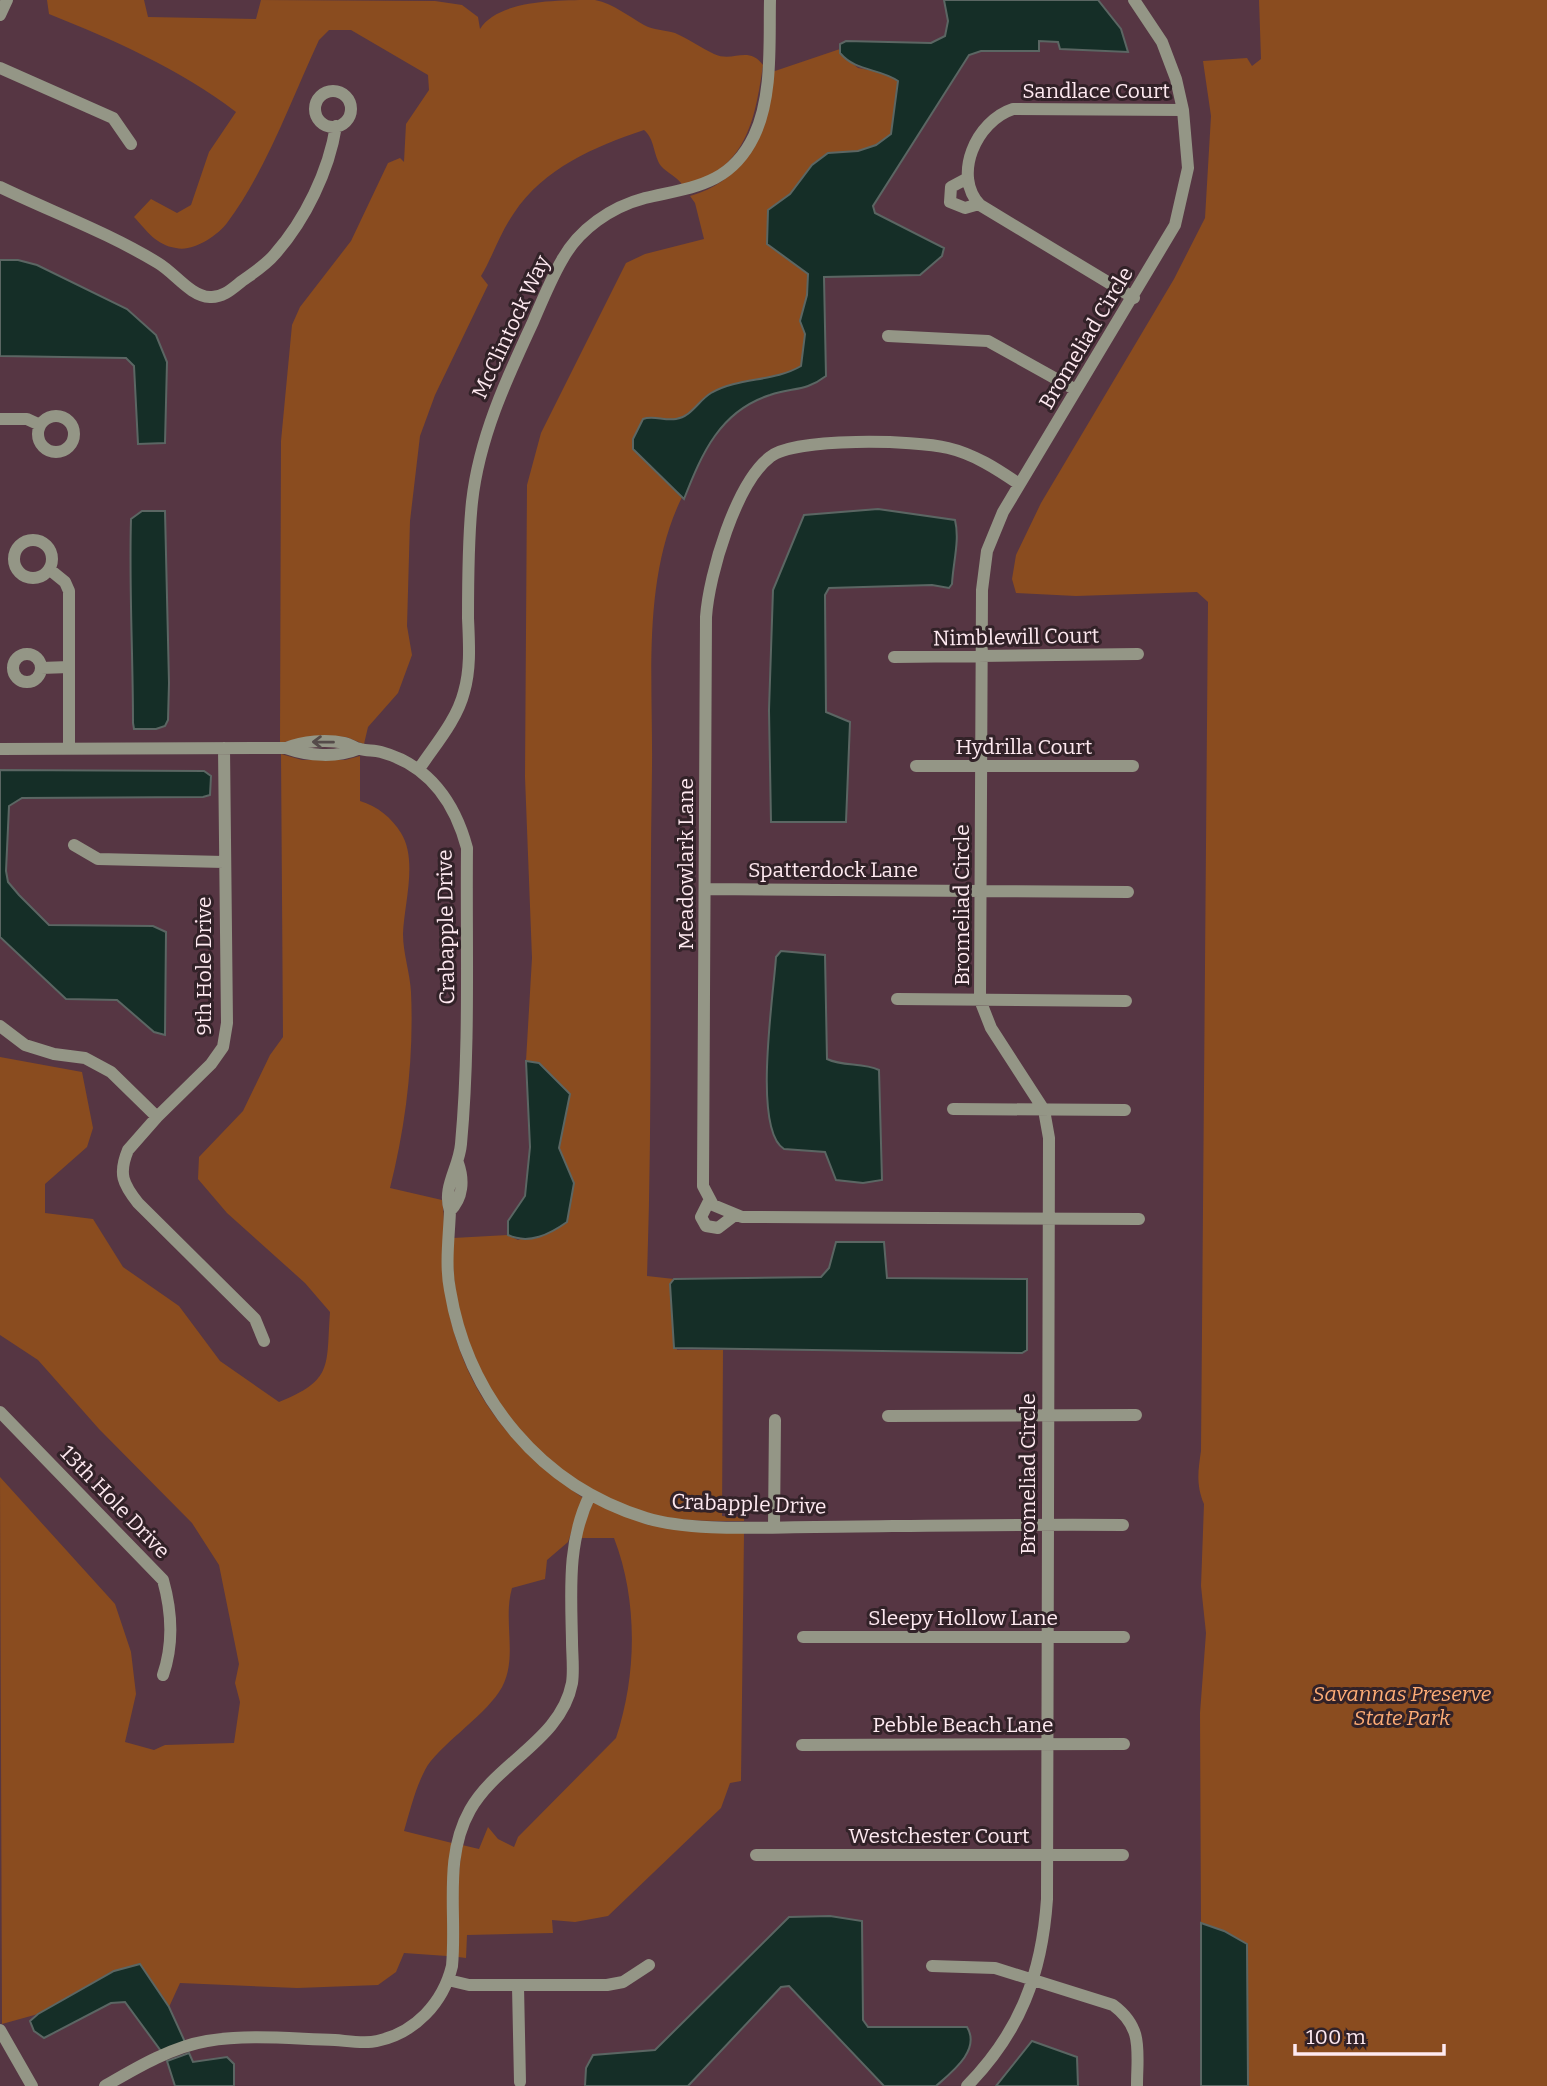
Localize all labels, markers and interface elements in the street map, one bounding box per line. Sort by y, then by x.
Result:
street label: Sandlace Court [1022,78,1170,104]
street label: McClintock Way [466,250,556,403]
street label: Bromeliad Circle [1033,262,1139,414]
street label: Nimblewill Court [933,623,1100,651]
street label: Hydrilla Court [956,734,1093,760]
one-way arrow [311,735,334,749]
street label: Meadowlark Lane [673,778,699,950]
street label: Bromeliad Circle [949,824,975,986]
street label: Crabapple Drive [432,849,460,1005]
street label: Spatterdock Lane [748,857,918,883]
street label: 9th Hole Drive [191,897,217,1035]
street label: Bromeliad Circle [1015,1393,1041,1555]
street label: 13th Hole Drive [55,1440,175,1564]
street label: Crabapple Drive [671,1488,827,1520]
street label: Sleepy Hollow Lane [868,1605,1058,1631]
park label: Savannas Preserve State Park [1313,1681,1492,1731]
street label: Pebble Beach Lane [872,1712,1054,1738]
street label: Westchester Court [848,1823,1030,1849]
scale bar [1295,2012,1444,2056]
text: 100 m [1306,2024,1366,2050]

